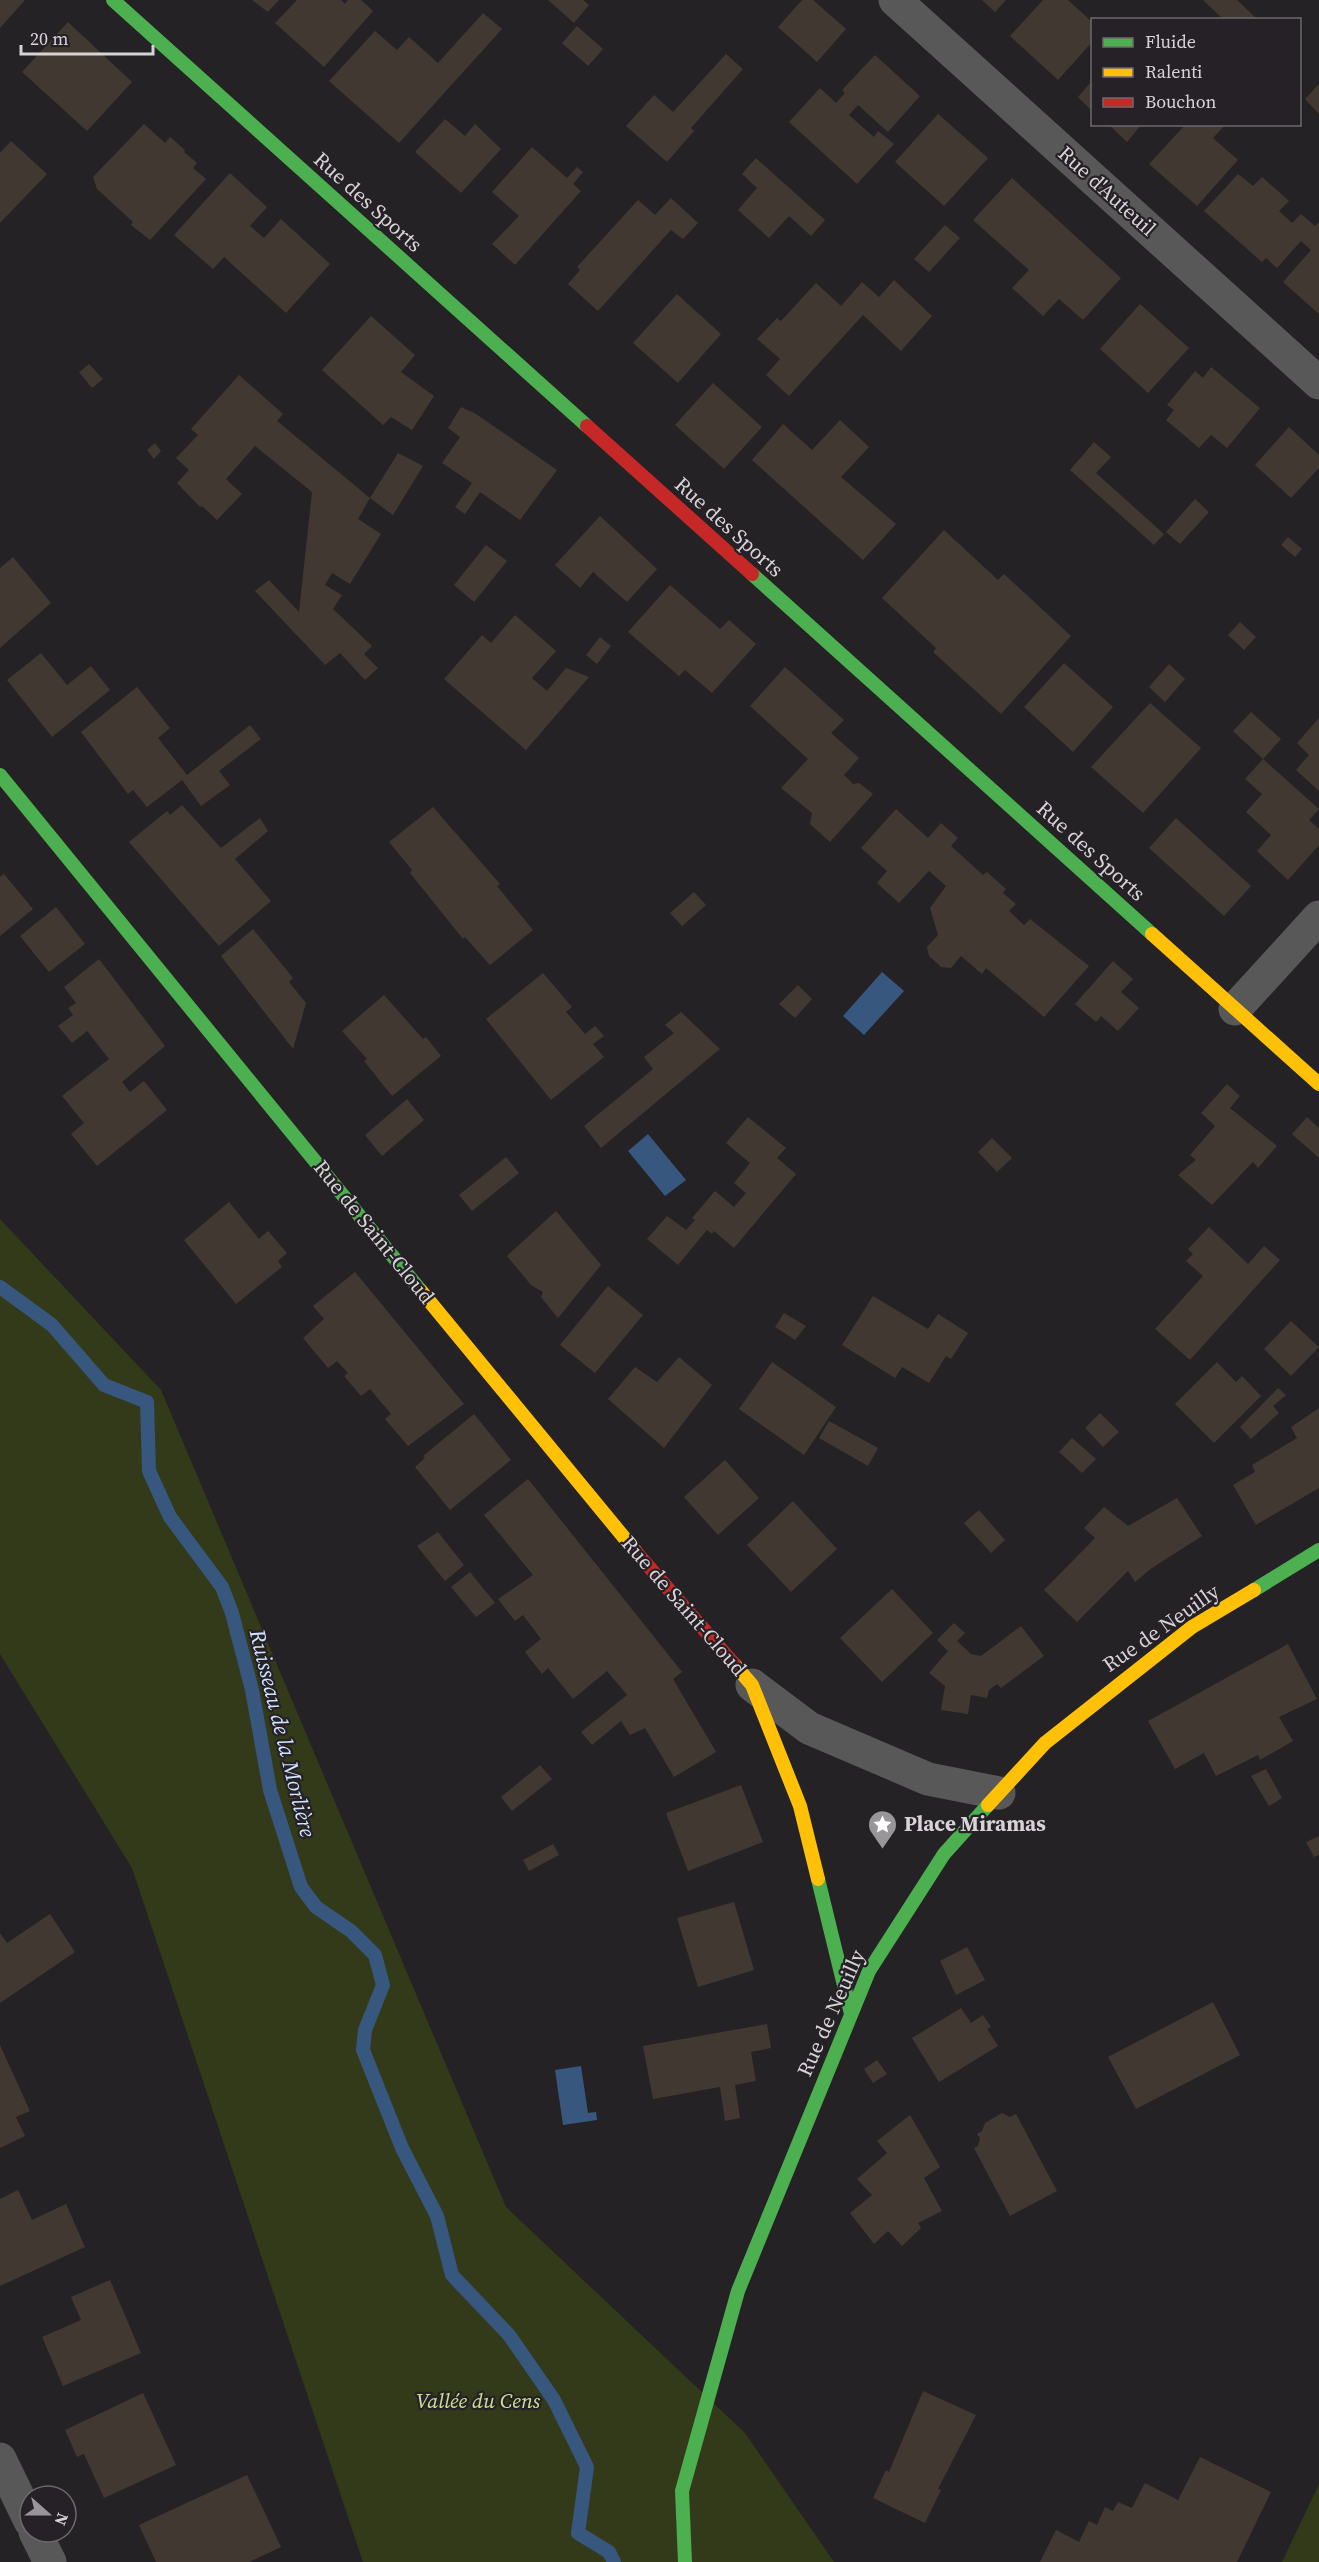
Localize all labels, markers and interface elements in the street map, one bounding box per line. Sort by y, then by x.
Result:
scale bar [21,18,153,56]
legend [1091,18,1301,126]
text: 20 m [30,26,68,51]
text: Fluide [1145,29,1196,54]
text: Ralenti [1145,59,1202,84]
text: Bouchon [1145,89,1217,114]
street label: Rue d'Auteuil [1052,139,1163,242]
street label: Rue des Sports [308,145,429,258]
street label: Rue des Sports [669,470,790,583]
street label: Rue des Sports [1031,794,1152,907]
street label: Rue de Saint-Cloud [307,1154,441,1310]
street label: Rue de Saint-Cloud [615,1529,754,1682]
street label: Rue de Neuilly [1097,1577,1225,1678]
water label: Ruisseau de la Morlière [242,1625,323,1840]
place icon: Place Miramas [867,1808,899,1850]
place label: Place Miramas [904,1809,1046,1838]
street label: Rue de Neuilly [790,1945,872,2081]
park label: Vallée du Cens [416,2386,541,2415]
north arrow [18,2484,78,2544]
text: N [50,2510,74,2529]

